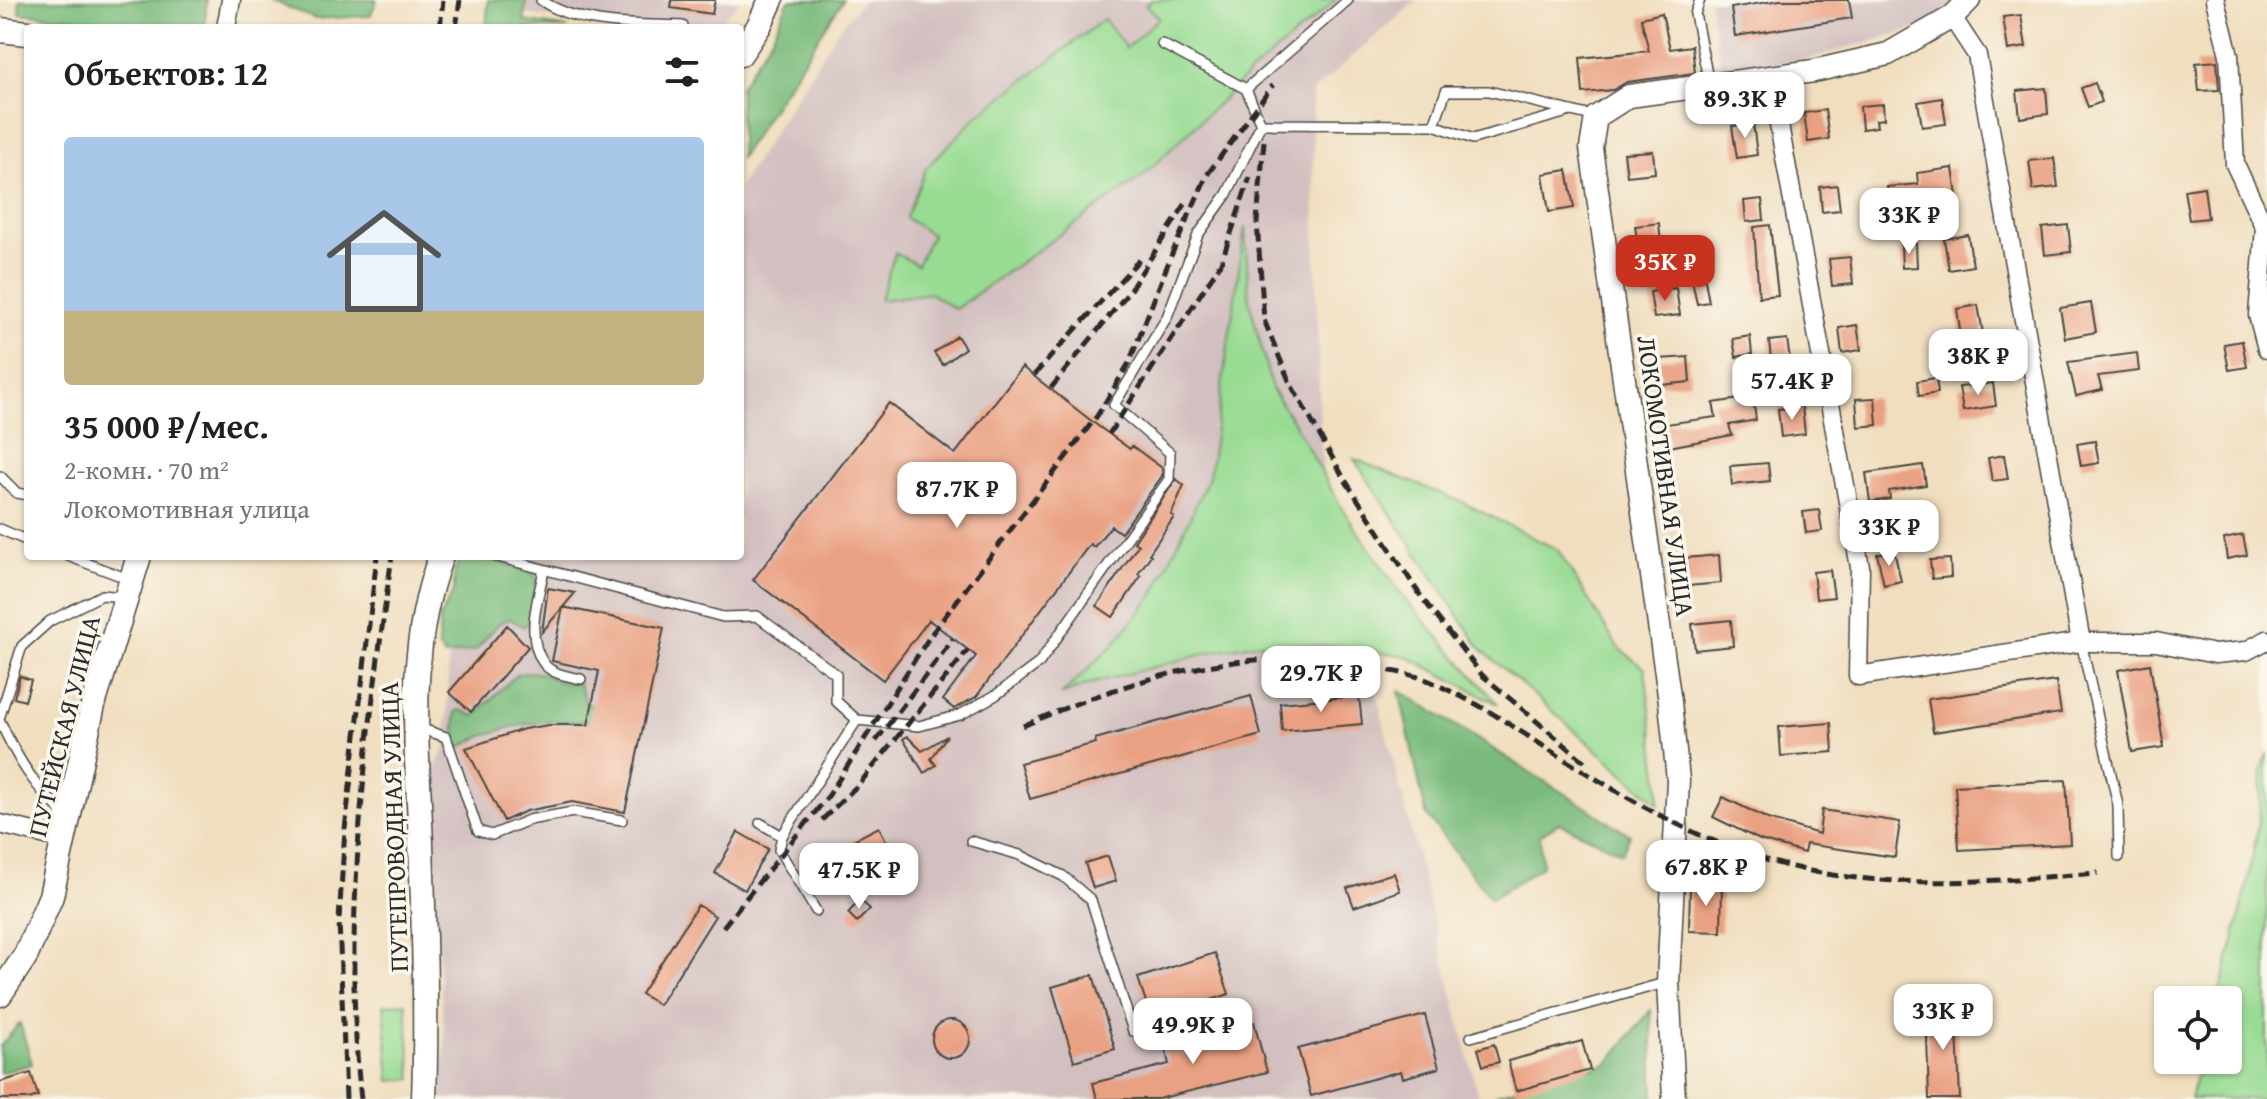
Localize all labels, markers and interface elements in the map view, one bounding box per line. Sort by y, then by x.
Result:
text: Объектов: 12 [64,48,268,97]
icon: filters [660,50,704,94]
pin: 89.3K ₽ [1671,72,1819,140]
text: 89.3K ₽ [1703,78,1787,117]
pin: 33K ₽ [1853,188,1965,256]
icon: home [312,189,456,333]
text: 33K ₽ [1878,194,1940,233]
pin: 35K ₽ [1609,235,1721,303]
text: 35K ₽ [1634,241,1696,280]
pin: 38K ₽ [1922,329,2034,397]
street label: ЛОКОМОТИВНАЯ УЛИЦА [1627,333,1706,619]
text: 38K ₽ [1947,335,2009,374]
pin: 57.4K ₽ [1718,354,1866,422]
text: 57.4K ₽ [1750,360,1834,399]
text: 35 000 ₽/мес. [64,401,269,450]
text: 2-комн. · 70 m² [64,450,229,489]
pin: 87.7K ₽ [883,462,1031,530]
text: 87.7K ₽ [915,468,999,507]
text: Локомотивная улица [64,489,310,528]
pin: 33K ₽ [1833,500,1945,568]
text: 33K ₽ [1858,506,1920,545]
street label: ПУТЕЙСКАЯ УЛИЦА [17,611,110,841]
pin: 29.7K ₽ [1247,646,1395,714]
text: 29.7K ₽ [1279,652,1363,691]
street label: ПУТЕПРОВОДНАЯ УЛИЦА [369,681,418,973]
pin: 67.8K ₽ [1632,840,1780,908]
pin: 47.5K ₽ [785,843,933,911]
text: 67.8K ₽ [1664,846,1748,885]
text: 47.5K ₽ [817,849,901,888]
pin: 33K ₽ [1887,984,1999,1052]
map controls [2154,986,2242,1074]
button: locate [2154,986,2242,1074]
text: 33K ₽ [1912,990,1974,1029]
pin: 49.9K ₽ [1119,998,1267,1066]
text: 49.9K ₽ [1151,1004,1235,1043]

